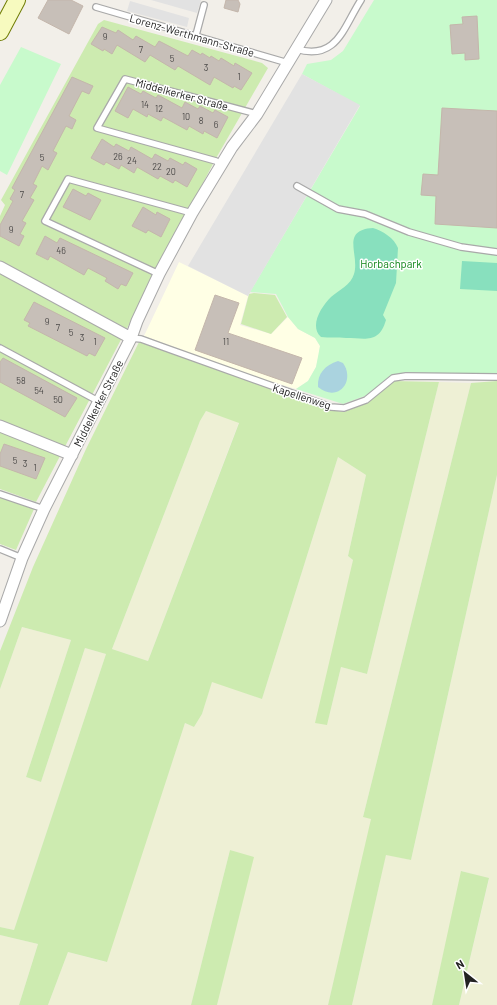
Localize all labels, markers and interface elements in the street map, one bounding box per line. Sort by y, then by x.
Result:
street label: Lorenz-Werthmann-Straße [128,11,256,59]
house number: 9 [103,31,108,42]
house number: 7 [139,44,144,55]
house number: 5 [170,53,175,64]
house number: 3 [204,62,209,73]
house number: 1 [237,71,241,82]
street label: Middelkerker Straße [134,75,230,113]
house number: 14 [141,99,149,110]
house number: 12 [155,103,163,114]
house number: 10 [182,111,190,122]
house number: 8 [199,115,204,126]
house number: 6 [214,119,219,130]
house number: 26 [113,151,123,162]
house number: 5 [40,152,45,163]
house number: 24 [127,155,137,166]
house number: 22 [152,161,162,172]
house number: 20 [166,166,176,177]
house number: 7 [20,189,25,200]
house number: 9 [9,224,14,235]
house number: 46 [56,245,66,256]
park label: Horbachpark [360,257,422,270]
house number: 9 [45,316,50,327]
house number: 7 [56,322,61,333]
house number: 5 [69,327,74,338]
house number: 3 [80,332,85,343]
house number: 1 [93,336,97,347]
house number: 11 [223,336,229,347]
street label: Middelkerker Straße [70,357,126,449]
house number: 58 [16,375,26,386]
street label: Kapellenweg [271,380,333,412]
house number: 54 [34,385,44,396]
house number: 50 [53,394,63,405]
house number: 5 [13,455,18,466]
house number: 3 [23,458,28,469]
house number: 1 [33,462,37,473]
north arrow [445,953,485,993]
text: N [453,956,466,971]

